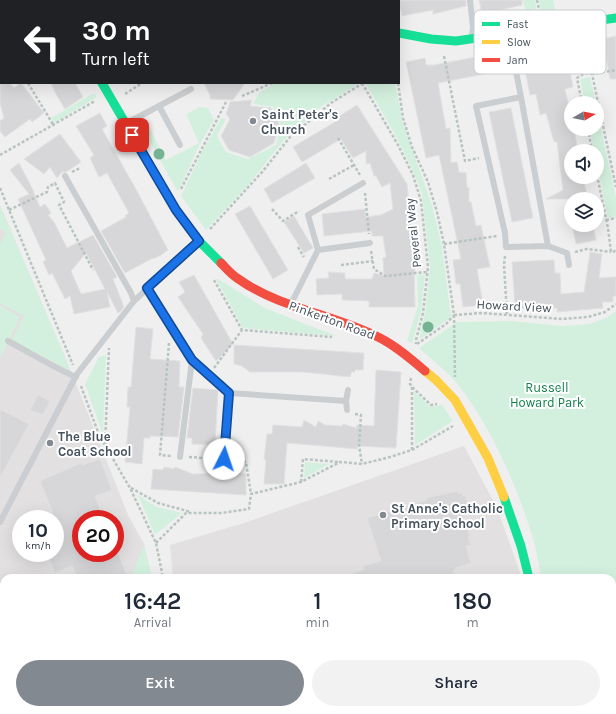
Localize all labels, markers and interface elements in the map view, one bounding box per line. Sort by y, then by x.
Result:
legend [474,10,606,74]
text: 30 m [82,14,151,47]
icon: left [16,16,68,68]
text: Fast [507,18,528,31]
text: Slow [507,36,531,49]
text: Turn left [82,48,150,70]
text: Jam [507,54,528,67]
north arrow [564,96,604,136]
map controls [564,96,604,232]
place label: Saint Peter's Church [261,107,339,137]
marker: Saint Peter's Church [248,116,258,126]
pin [115,118,149,152]
icon: arrive [121,124,143,146]
button: sound [564,144,604,184]
button: layers [564,192,604,232]
street label: Peveral Way [402,197,424,269]
street label: Pinkerton Road [287,297,377,343]
street label: Howard View [476,297,552,315]
park label: Russell Howard Park [510,380,584,410]
place label: The Blue Coat School [58,429,132,459]
marker: The Blue Coat School [45,438,55,448]
position arrow [203,438,245,480]
place label: St Anne's Catholic Primary School [391,501,503,531]
speed limit sign: 20 [72,510,124,562]
marker: St Anne's Catholic Primary School [378,510,388,520]
text: 10 [28,519,48,542]
text: km/h [25,540,51,552]
text: 16:42 [124,587,181,615]
text: 1 [313,587,322,615]
text: 180 [453,587,492,615]
text: Arrival [134,615,172,630]
text: min [305,615,329,630]
text: m [467,615,479,630]
button: Exit [16,660,304,706]
button: Share [312,660,600,706]

